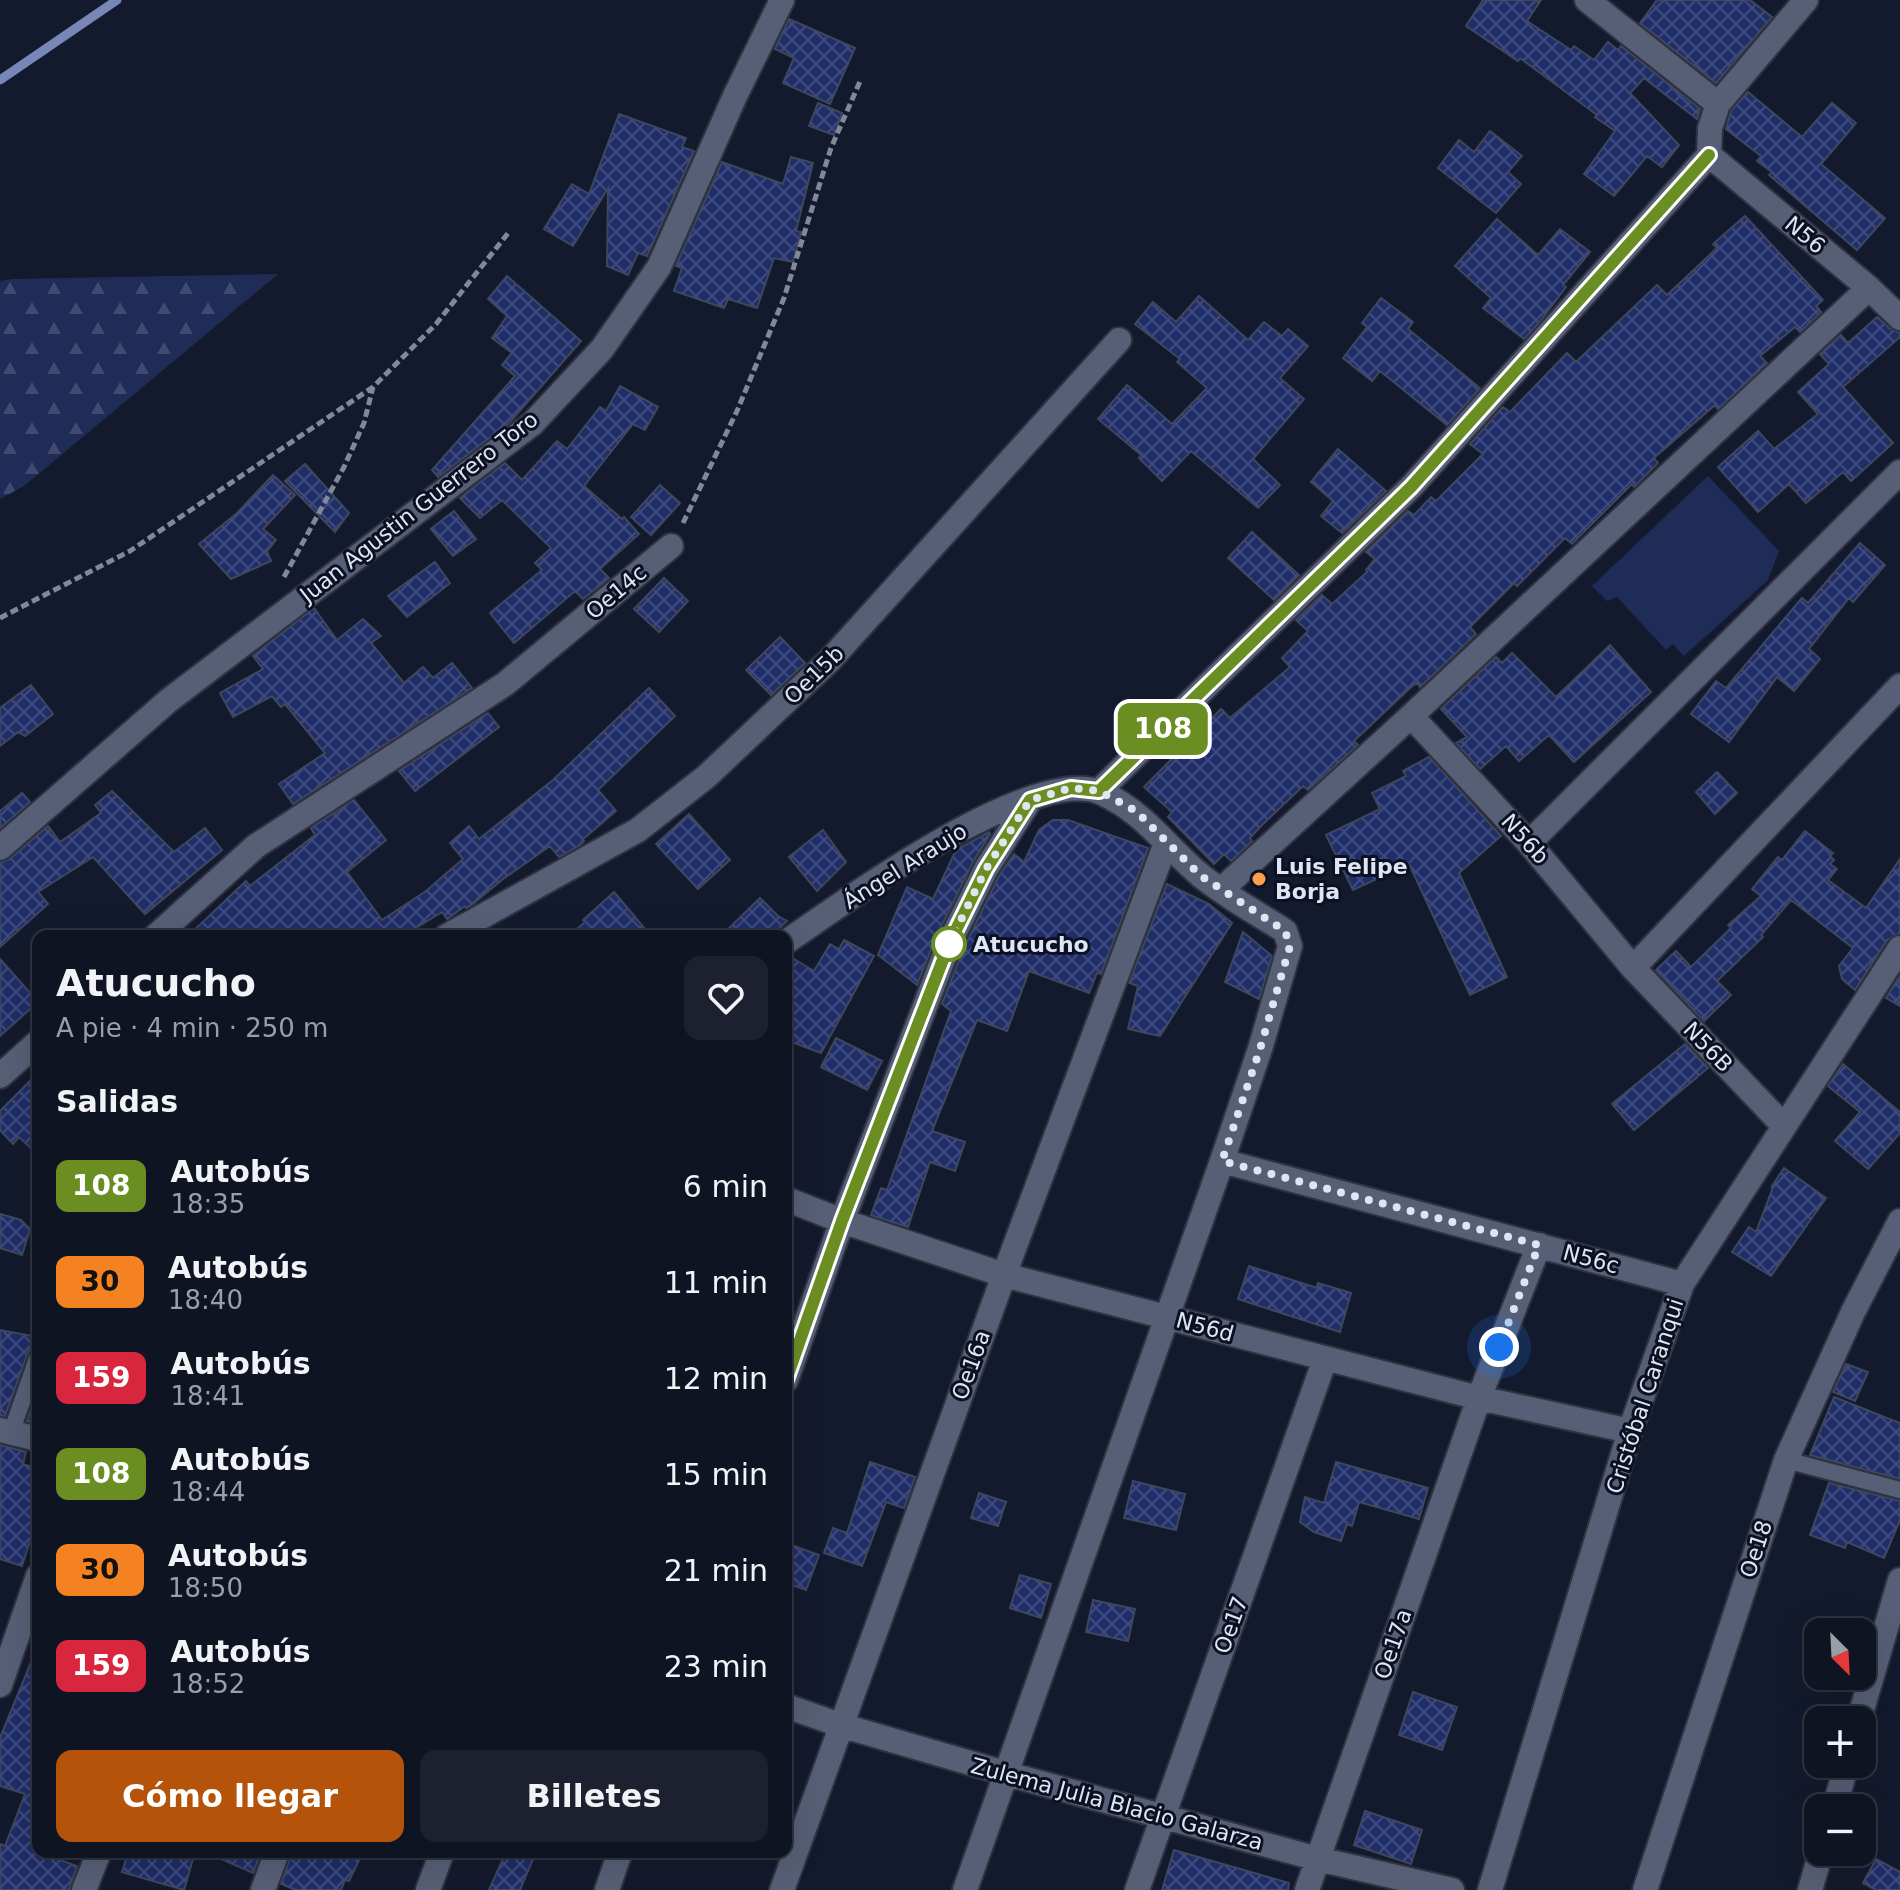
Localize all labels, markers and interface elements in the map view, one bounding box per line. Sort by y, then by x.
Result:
street label: N56 [1780,211,1830,259]
street label: Juan Agustin Guerrero Toro [294,407,543,609]
street label: Oe14c [581,560,651,624]
street label: Oe15b [779,641,849,709]
line badge: 108 [1117,703,1209,755]
text: 108 [1134,712,1192,745]
street label: N56b [1496,809,1554,869]
street label: Ángel Araujo [839,818,971,914]
place label: Luis Felipe Borja [1275,854,1408,904]
marker: Luis Felipe Borja [1250,870,1268,888]
marker: Atucucho [932,927,966,961]
place label: Atucucho [973,932,1089,957]
button: heart [684,956,768,1040]
text: Atucucho [56,961,256,1005]
text: A pie · 4 min · 250 m [56,1013,328,1043]
street label: N56B [1678,1017,1738,1077]
text: Salidas [56,1084,178,1119]
text: Autobús [170,1154,311,1189]
text: 108 [72,1169,130,1202]
text: 6 min [683,1169,768,1204]
text: 18:35 [170,1189,245,1219]
street label: N56c [1560,1240,1622,1278]
text: Autobús [168,1250,308,1285]
text: 30 [81,1265,119,1298]
text: 11 min [664,1265,768,1300]
text: 18:40 [168,1285,243,1315]
street label: Cristóbal Caranqui [1602,1295,1688,1497]
street label: N56d [1174,1307,1236,1347]
street label: Oe16a [947,1327,995,1403]
your location [1479,1327,1519,1367]
text: Autobús [170,1346,311,1381]
text: 159 [72,1361,130,1394]
text: 12 min [664,1361,768,1396]
text: 18:41 [170,1381,245,1411]
text: Autobús [170,1442,311,1477]
text: 108 [72,1457,130,1490]
text: 15 min [664,1457,768,1492]
text: 18:44 [170,1477,245,1507]
street label: Oe18 [1735,1517,1777,1581]
text: Autobús [168,1538,308,1573]
text: 30 [81,1553,119,1586]
text: 21 min [664,1553,768,1588]
text: 18:50 [168,1573,243,1603]
street label: Oe17 [1209,1593,1253,1657]
street label: Oe17a [1369,1606,1417,1682]
north arrow [1804,1618,1876,1690]
map controls [1804,1618,1876,1866]
text: Autobús [170,1634,311,1669]
text: 159 [72,1649,130,1682]
text: 23 min [664,1649,768,1684]
text: 18:52 [170,1669,245,1699]
button: + [1804,1706,1876,1778]
button: Cómo llegar [56,1750,404,1842]
button: Billetes [420,1750,768,1842]
street label: Zulema Julia Blacio Galarza [968,1753,1266,1855]
button: − [1804,1794,1876,1866]

